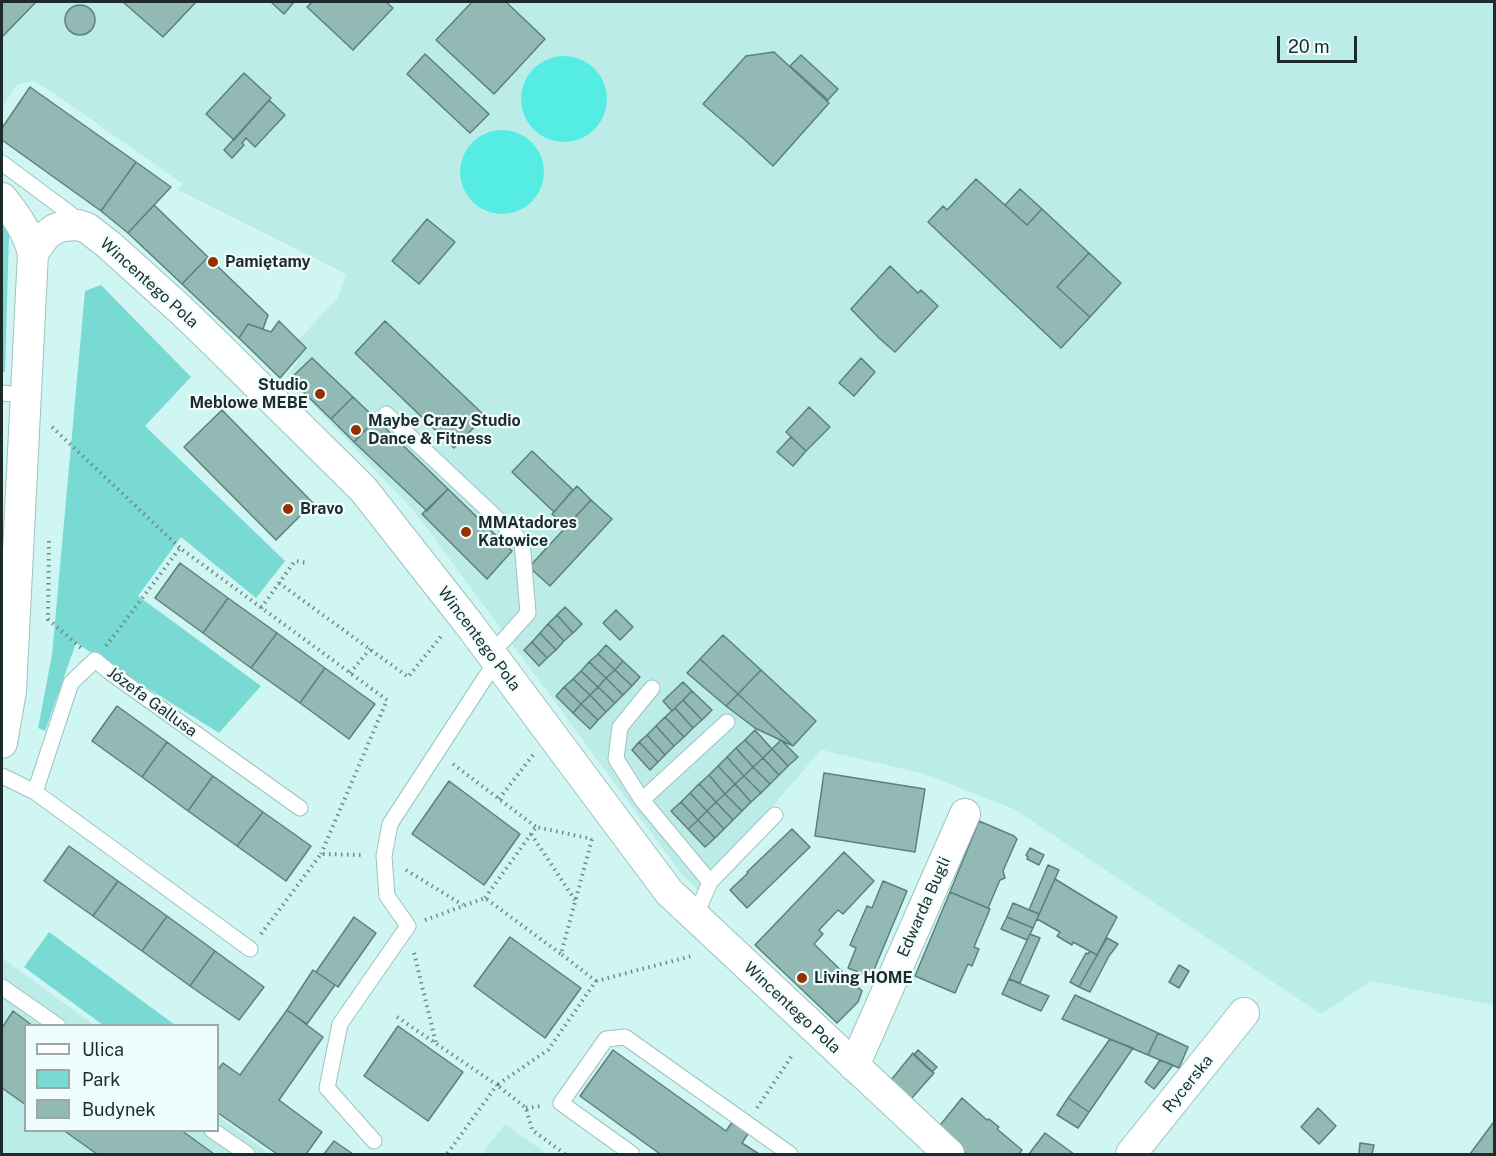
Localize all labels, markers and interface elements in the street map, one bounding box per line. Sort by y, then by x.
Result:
scale bar [1280,24,1360,62]
text: 20 m [1288,36,1330,57]
street label: Wincentego Pola [96,234,202,332]
place label: Pamiętamy [225,252,311,272]
marker: Pamiętamy [206,255,220,269]
place label: Studio Meblowe MEBE [189,375,308,413]
marker: Studio Meblowe MEBE [313,387,327,401]
place label: Maybe Crazy Studio Dance & Fitness [368,411,521,449]
marker: Maybe Crazy Studio Dance & Fitness [349,423,363,437]
place label: Bravo [300,499,343,519]
marker: Bravo [281,502,295,516]
place label: MMAtadores Katowice [478,513,577,551]
marker: MMAtadores Katowice [459,525,473,539]
street label: Wincentego Pola [434,583,524,695]
street label: Józefa Gallusa [103,663,201,741]
street label: Edwarda Bugli [893,854,955,960]
street label: Wincentego Pola [740,958,844,1058]
place label: Living HOME [814,968,913,988]
marker: Living HOME [795,971,809,985]
legend [24,1024,219,1132]
text: Ulica [82,1039,124,1060]
street label: Rycerska [1159,1051,1217,1117]
text: Park [82,1069,120,1090]
text: Budynek [82,1099,156,1120]

